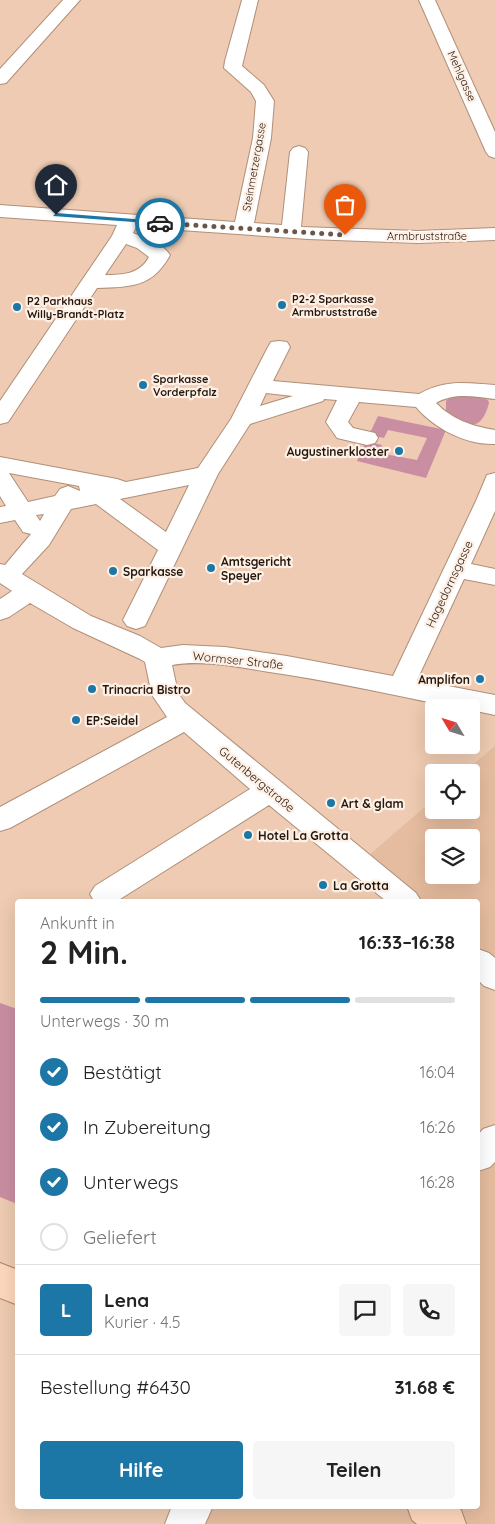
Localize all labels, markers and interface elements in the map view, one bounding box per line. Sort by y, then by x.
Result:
street label: Mehlgasse [445,48,479,104]
street label: Steinmetzergasse [239,121,269,213]
pin [35,164,77,215]
icon: home [42,171,70,199]
pin [324,184,366,235]
icon: bag [331,191,359,219]
courier [135,198,185,248]
icon: car [146,209,174,237]
street label: Armbruststraße [387,229,467,243]
place label: P2-2 Sparkasse Armbruststraße [292,292,378,319]
place label: P2 Parkhaus Willy-Brandt-Platz [27,294,125,321]
marker: P2-2 Sparkasse Armbruststraße [276,299,288,311]
marker: P2 Parkhaus Willy-Brandt-Platz [11,301,23,313]
place label: Sparkasse Vorderpfalz [153,372,217,399]
marker: Sparkasse Vorderpfalz [137,379,149,391]
place label: Augustinerkloster [287,444,389,459]
marker: Augustinerkloster [393,445,405,457]
street label: Hagedornsgasse [422,538,476,630]
place label: Amtsgericht Speyer [221,554,291,583]
marker: Amtsgericht Speyer [205,562,217,574]
place label: Sparkasse [123,564,183,579]
marker: Sparkasse [107,565,119,577]
street label: Wormser Straße [192,648,284,672]
place label: Amplifon [418,672,470,687]
marker: Amplifon [474,673,486,685]
place label: Trinacria Bistro [102,682,191,697]
marker: Trinacria Bistro [86,683,98,695]
north arrow [425,699,480,754]
map controls [425,699,480,884]
place label: EP:Seidel [86,713,138,728]
marker: EP:Seidel [70,714,82,726]
street label: Gutenbergstraße [216,743,298,815]
button: locate [425,764,480,819]
place label: Art & glam [341,796,404,811]
marker: Art & glam [325,797,337,809]
place label: Hotel La Grotta [258,828,348,843]
marker: Hotel La Grotta [242,829,254,841]
button: layers [425,829,480,884]
place label: La Grotta [333,878,389,893]
marker: La Grotta [317,879,329,891]
text: Ankunft in [40,913,115,933]
text: 16:33–16:38 [359,930,455,954]
text: 2 Min. [40,932,128,972]
text: Unterwegs · 30 m [40,1011,169,1031]
icon: check [40,1058,68,1086]
text: Bestätigt [83,1060,162,1084]
text: 16:04 [420,1062,455,1082]
icon: check [40,1113,68,1141]
text: In Zubereitung [83,1115,211,1139]
text: 16:26 [420,1117,455,1137]
icon: check [40,1168,68,1196]
text: Unterwegs [83,1170,178,1194]
text: 16:28 [420,1172,455,1192]
text: Geliefert [83,1225,157,1249]
button: chat [339,1284,391,1336]
button: phone [403,1284,455,1336]
text: Lena [104,1288,149,1312]
text: L [61,1298,71,1322]
text: Kurier · 4.5 [104,1312,180,1332]
text: Bestellung #6430 [40,1375,191,1399]
text: 31.68 € [395,1375,455,1399]
button: Hilfe [40,1441,243,1499]
button: Teilen [253,1441,455,1499]

